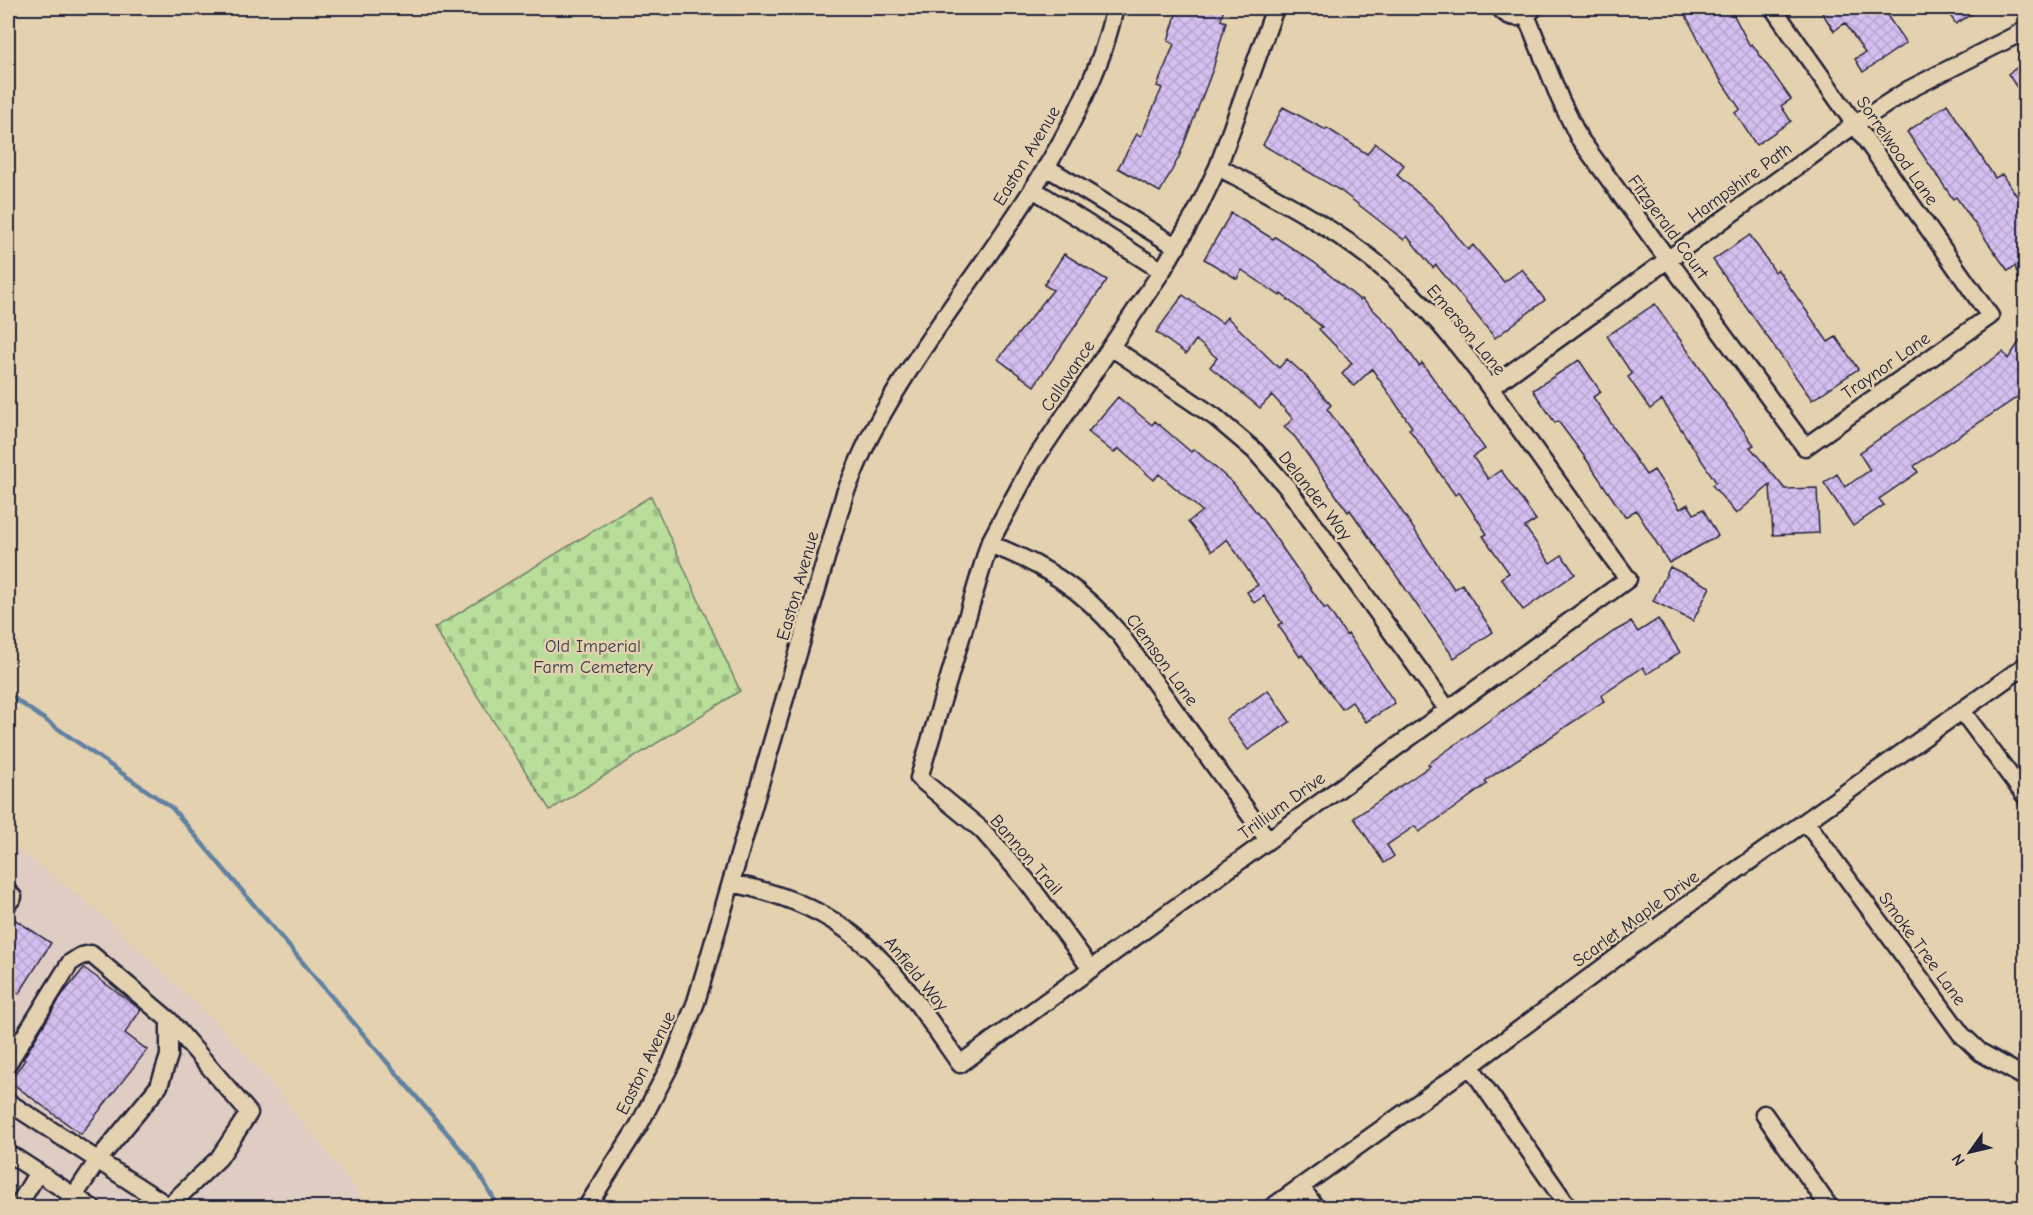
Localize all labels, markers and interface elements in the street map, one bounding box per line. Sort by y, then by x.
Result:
street label: Sorrelwood Lane [1852,92,1942,210]
street label: Easton Avenue [989,102,1065,210]
street label: Hampshire Path [1684,138,1796,228]
street label: Fitzgerald Court [1623,171,1713,284]
street label: Emerson Lane [1422,280,1510,380]
street label: Traynor Lane [1838,328,1934,404]
street label: Callavance [1036,336,1100,416]
street label: Delander Way [1274,447,1357,545]
street label: Easton Avenue [772,529,824,643]
street label: Clemson Lane [1122,610,1202,710]
park label: Old Imperial Farm Cemetery [533,636,654,678]
street label: Trillium Drive [1235,768,1329,844]
street label: Bannon Trail [985,811,1067,899]
street label: Scarlet Maple Drive [1569,866,1703,972]
street label: Smoke Tree Lane [1874,888,1970,1010]
street label: Anfield Way [880,933,953,1016]
street label: Easton Avenue [612,1008,680,1118]
north arrow [1940,1122,2000,1182]
text: N [1948,1150,1969,1169]

